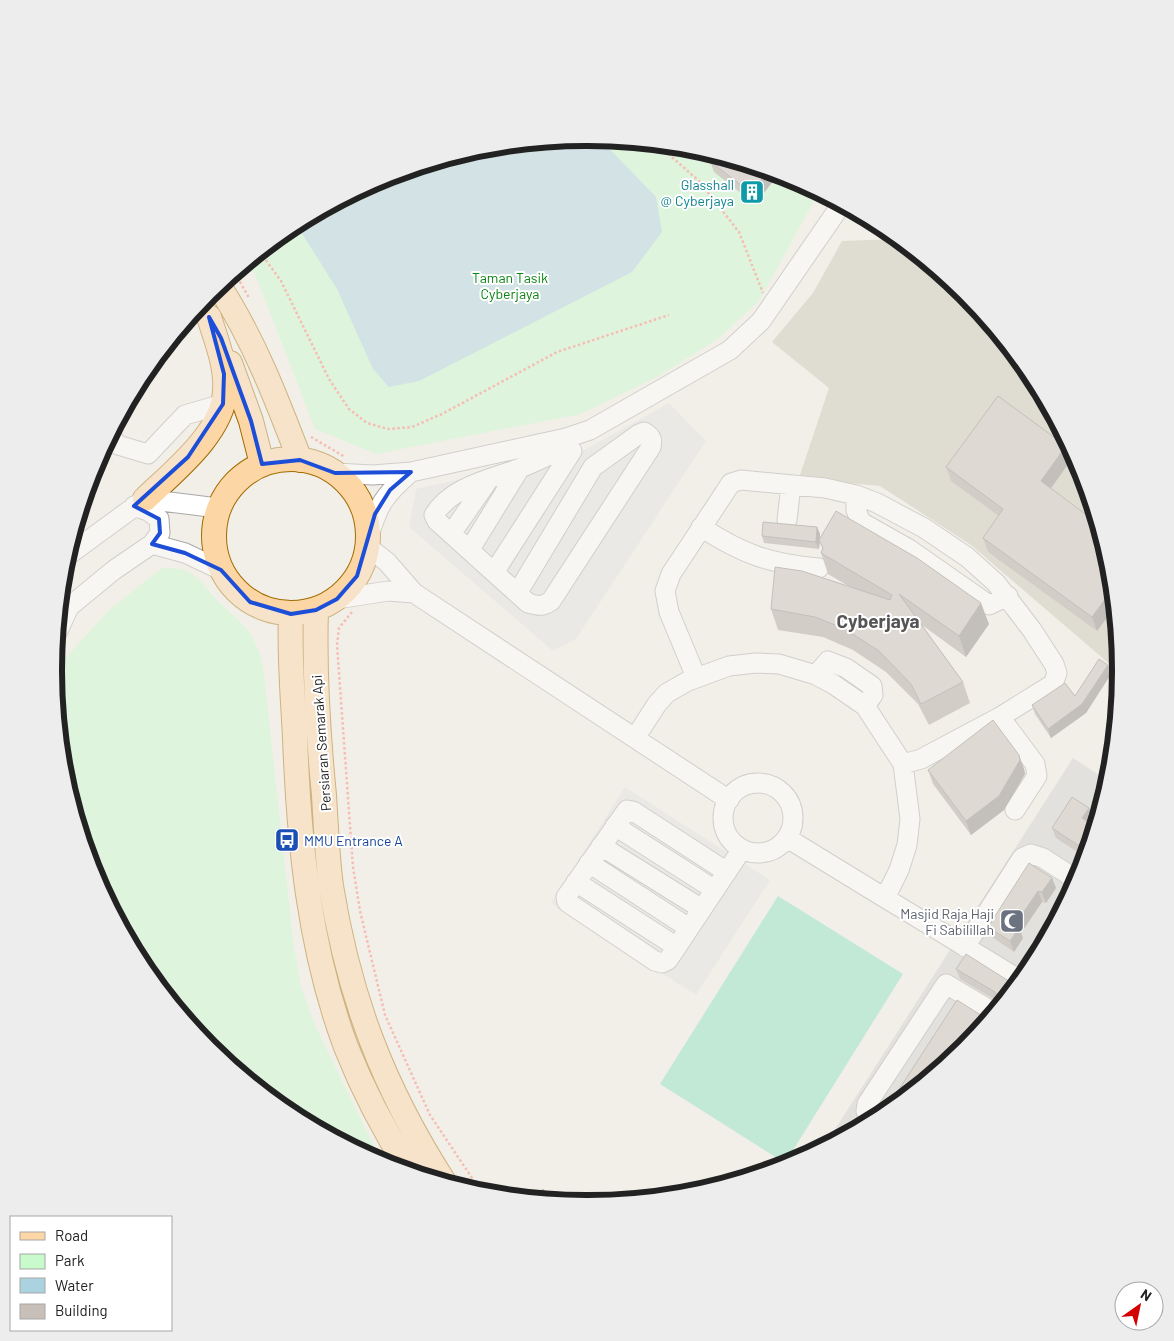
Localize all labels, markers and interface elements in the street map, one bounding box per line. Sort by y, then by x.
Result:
place label: Glasshall @ Cyberjaya [661,176,734,209]
building icon: Glasshall @ Cyberjaya [739,179,765,205]
park label: Taman Tasik Cyberjaya [472,269,548,302]
district label: Cyberjaya [836,609,920,632]
street label: Persiaran Semarak Api [308,674,334,812]
bus stop icon: MMU Entrance A [274,827,300,853]
place label: MMU Entrance A [304,832,403,849]
place label: Masjid Raja Haji Fi Sabilillah [900,905,994,938]
mosque icon: Masjid Raja Haji Fi Sabilillah [999,908,1025,934]
legend [10,1216,172,1331]
text: Road [55,1226,88,1244]
text: Park [55,1251,85,1269]
text: Water [55,1276,94,1294]
north arrow [1114,1281,1164,1331]
text: N [1138,1285,1155,1304]
text: Building [55,1301,108,1319]

